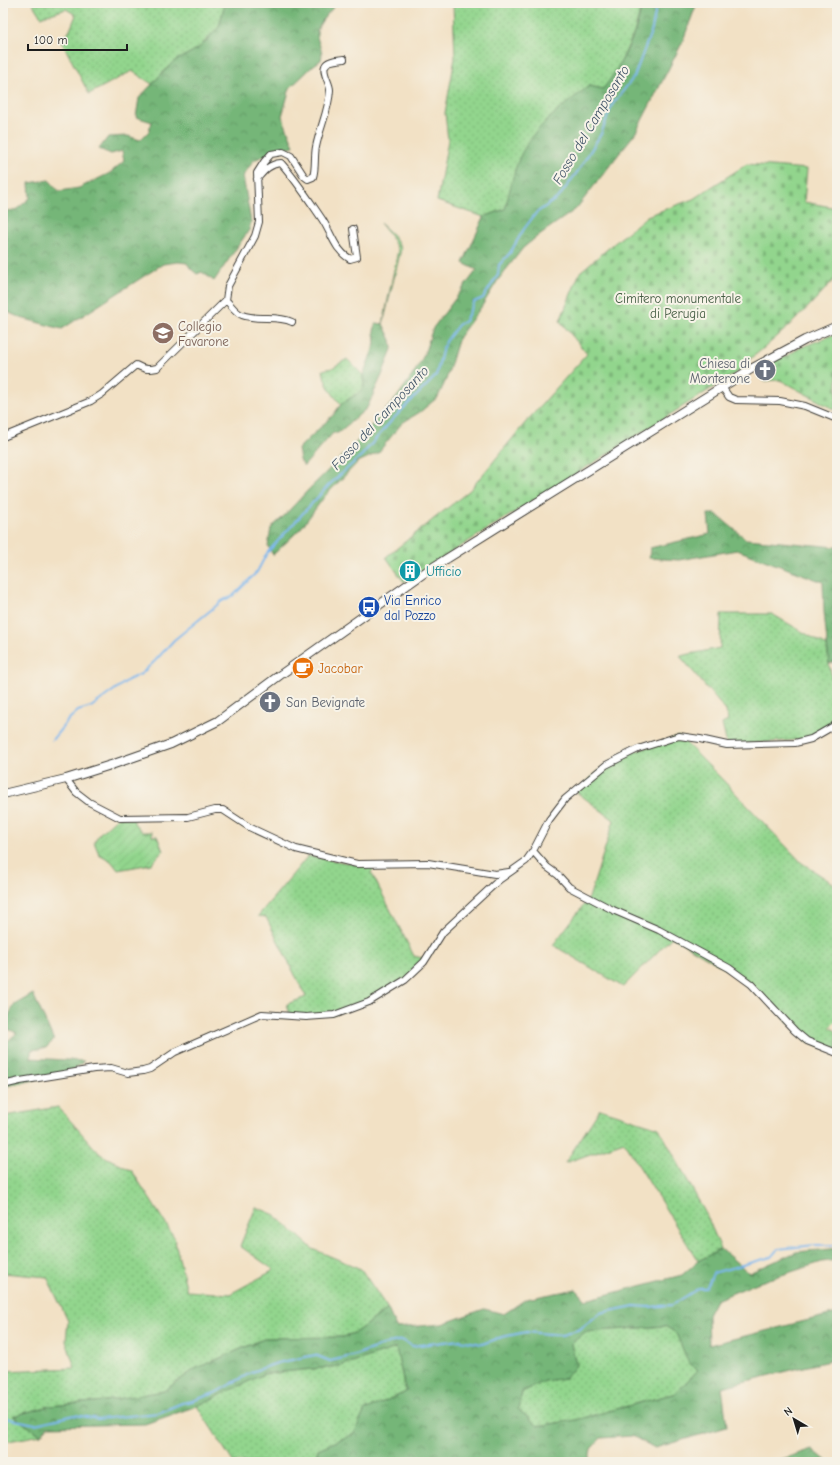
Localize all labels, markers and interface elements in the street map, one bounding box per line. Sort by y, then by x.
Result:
scale bar [28,26,127,52]
text: 100 m [34,33,67,47]
water label: Fosso del Camposanto [549,62,633,188]
park label: Cimitero monumentale di Perugia [615,291,741,321]
place label: Collegio Favarone [178,319,229,349]
school or university icon: Collegio Favarone [150,320,176,346]
place label: Chiesa di Monterone [690,356,750,386]
church icon: Chiesa di Monterone [752,357,778,383]
water label: Fosso del Camposanto [327,363,433,473]
building icon: Ufficio [397,558,423,584]
place label: Ufficio [426,564,461,579]
place label: Via Enrico dal Pozzo [384,593,441,623]
bus stop icon: Via Enrico dal Pozzo [356,594,382,620]
cafe icon: Jacobar [290,655,316,681]
place label: Jacobar [318,661,363,676]
church icon: San Bevignate [257,689,283,715]
place label: San Bevignate [286,695,366,710]
north arrow [774,1399,814,1439]
text: N [781,1404,795,1419]

